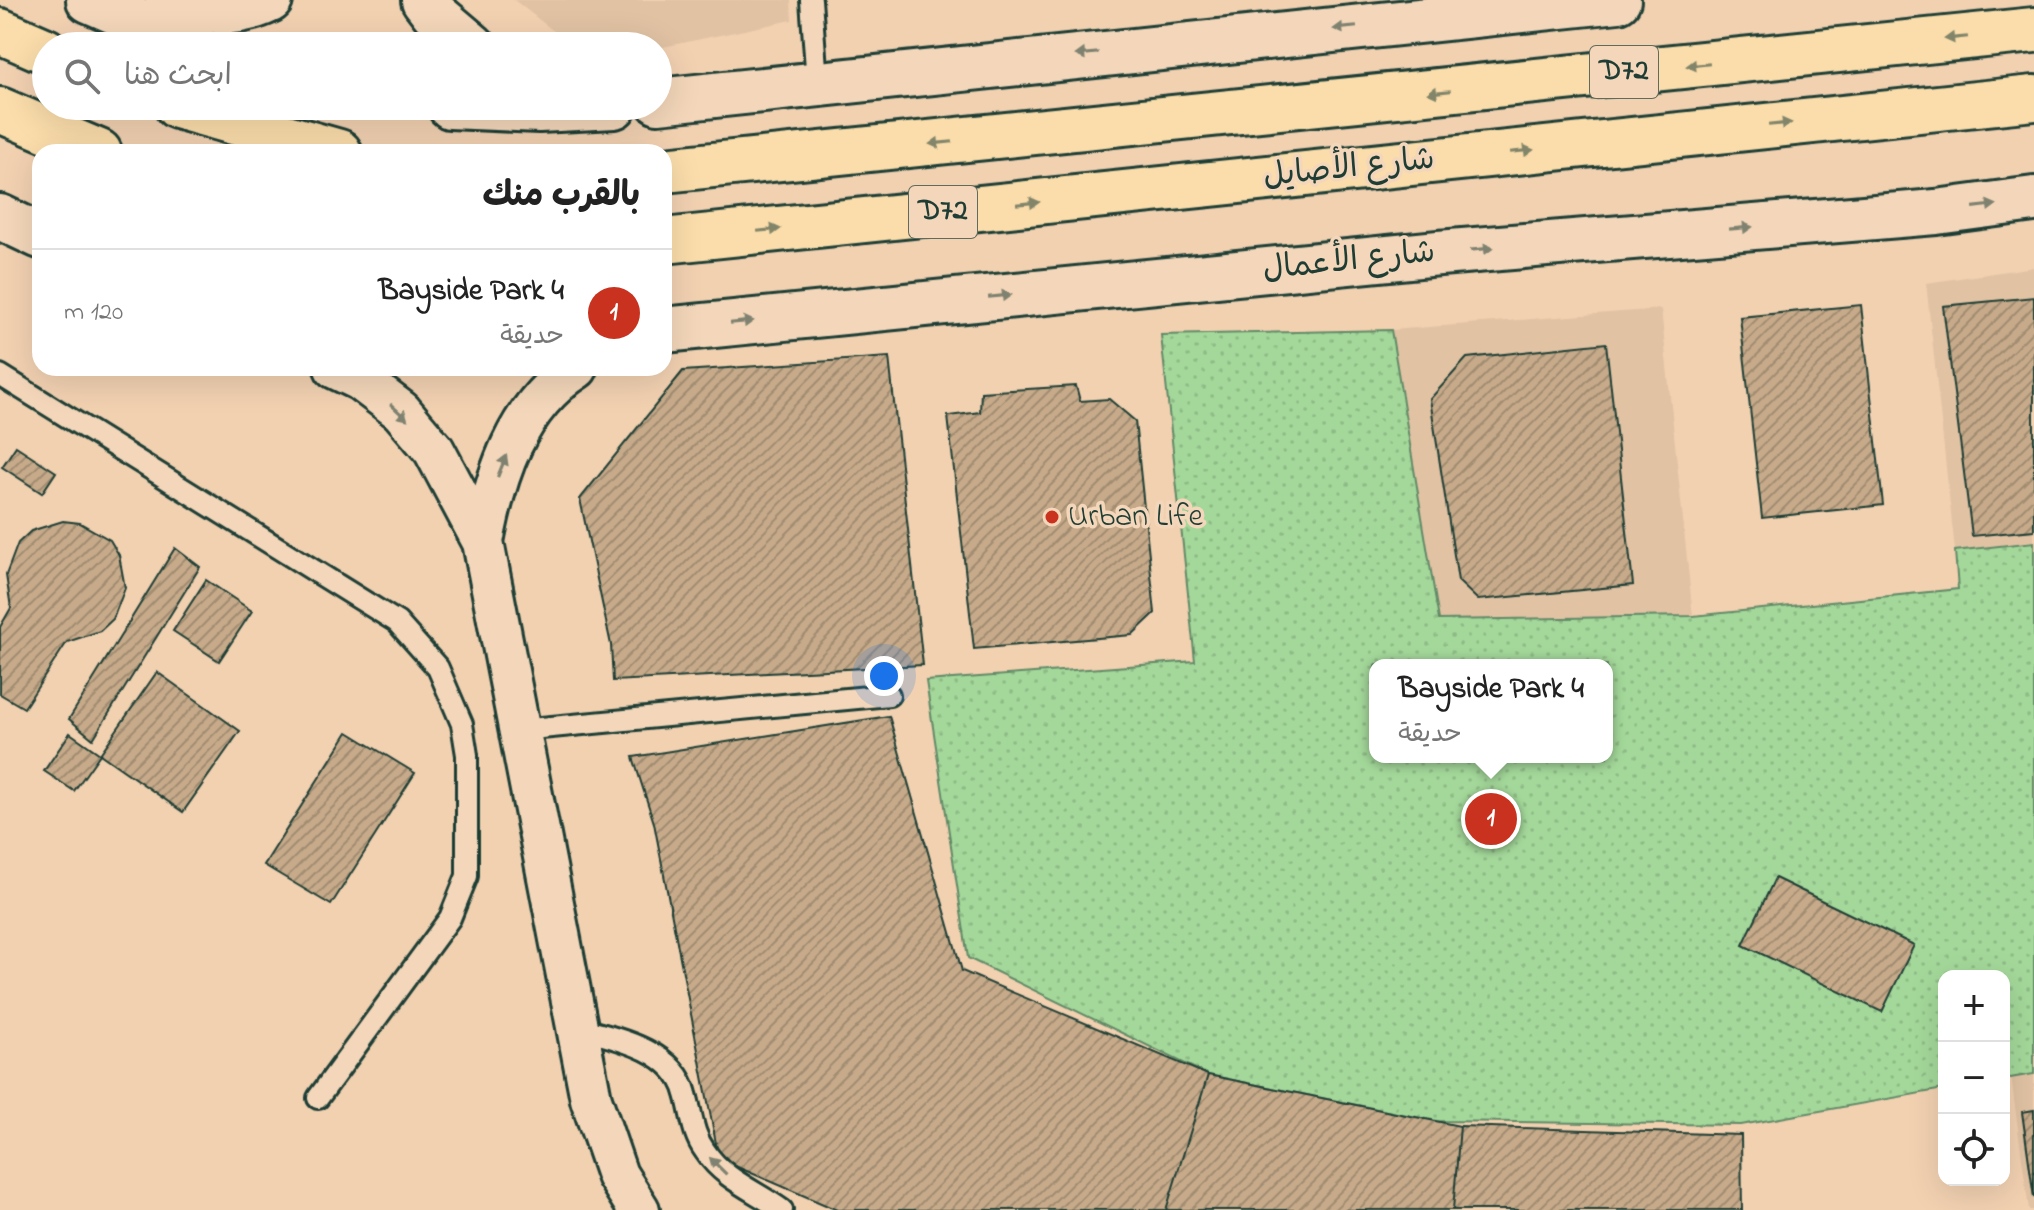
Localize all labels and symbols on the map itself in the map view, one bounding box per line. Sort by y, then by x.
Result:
one-way arrow [1332,21,1357,34]
one-way arrow [1943,31,1968,44]
road number: D72 [1590,46,1658,98]
one-way arrow [1074,48,1099,61]
one-way arrow [1685,58,1710,71]
one-way arrow [1426,85,1451,98]
one-way arrow [1768,118,1793,131]
one-way arrow [928,136,953,149]
street label: شارع الأصايل [1261,136,1437,201]
one-way arrow [1510,144,1535,157]
road number: D72 [909,186,977,238]
one-way arrow [1016,196,1041,209]
one-way arrow [1973,199,1998,212]
one-way arrow [1729,221,1754,234]
one-way arrow [757,224,782,237]
street label: شارع الأعمال [1260,229,1438,294]
one-way arrow [1470,242,1495,255]
one-way arrow [988,289,1013,302]
one-way arrow [730,315,755,328]
one-way arrow [389,402,408,420]
one-way arrow [496,454,509,478]
place label: Urban Life [1068,494,1204,541]
marker: Urban Life [1043,508,1061,526]
your location [864,656,904,696]
pin: 1 [1465,789,1517,849]
one-way arrow [709,1157,728,1176]

